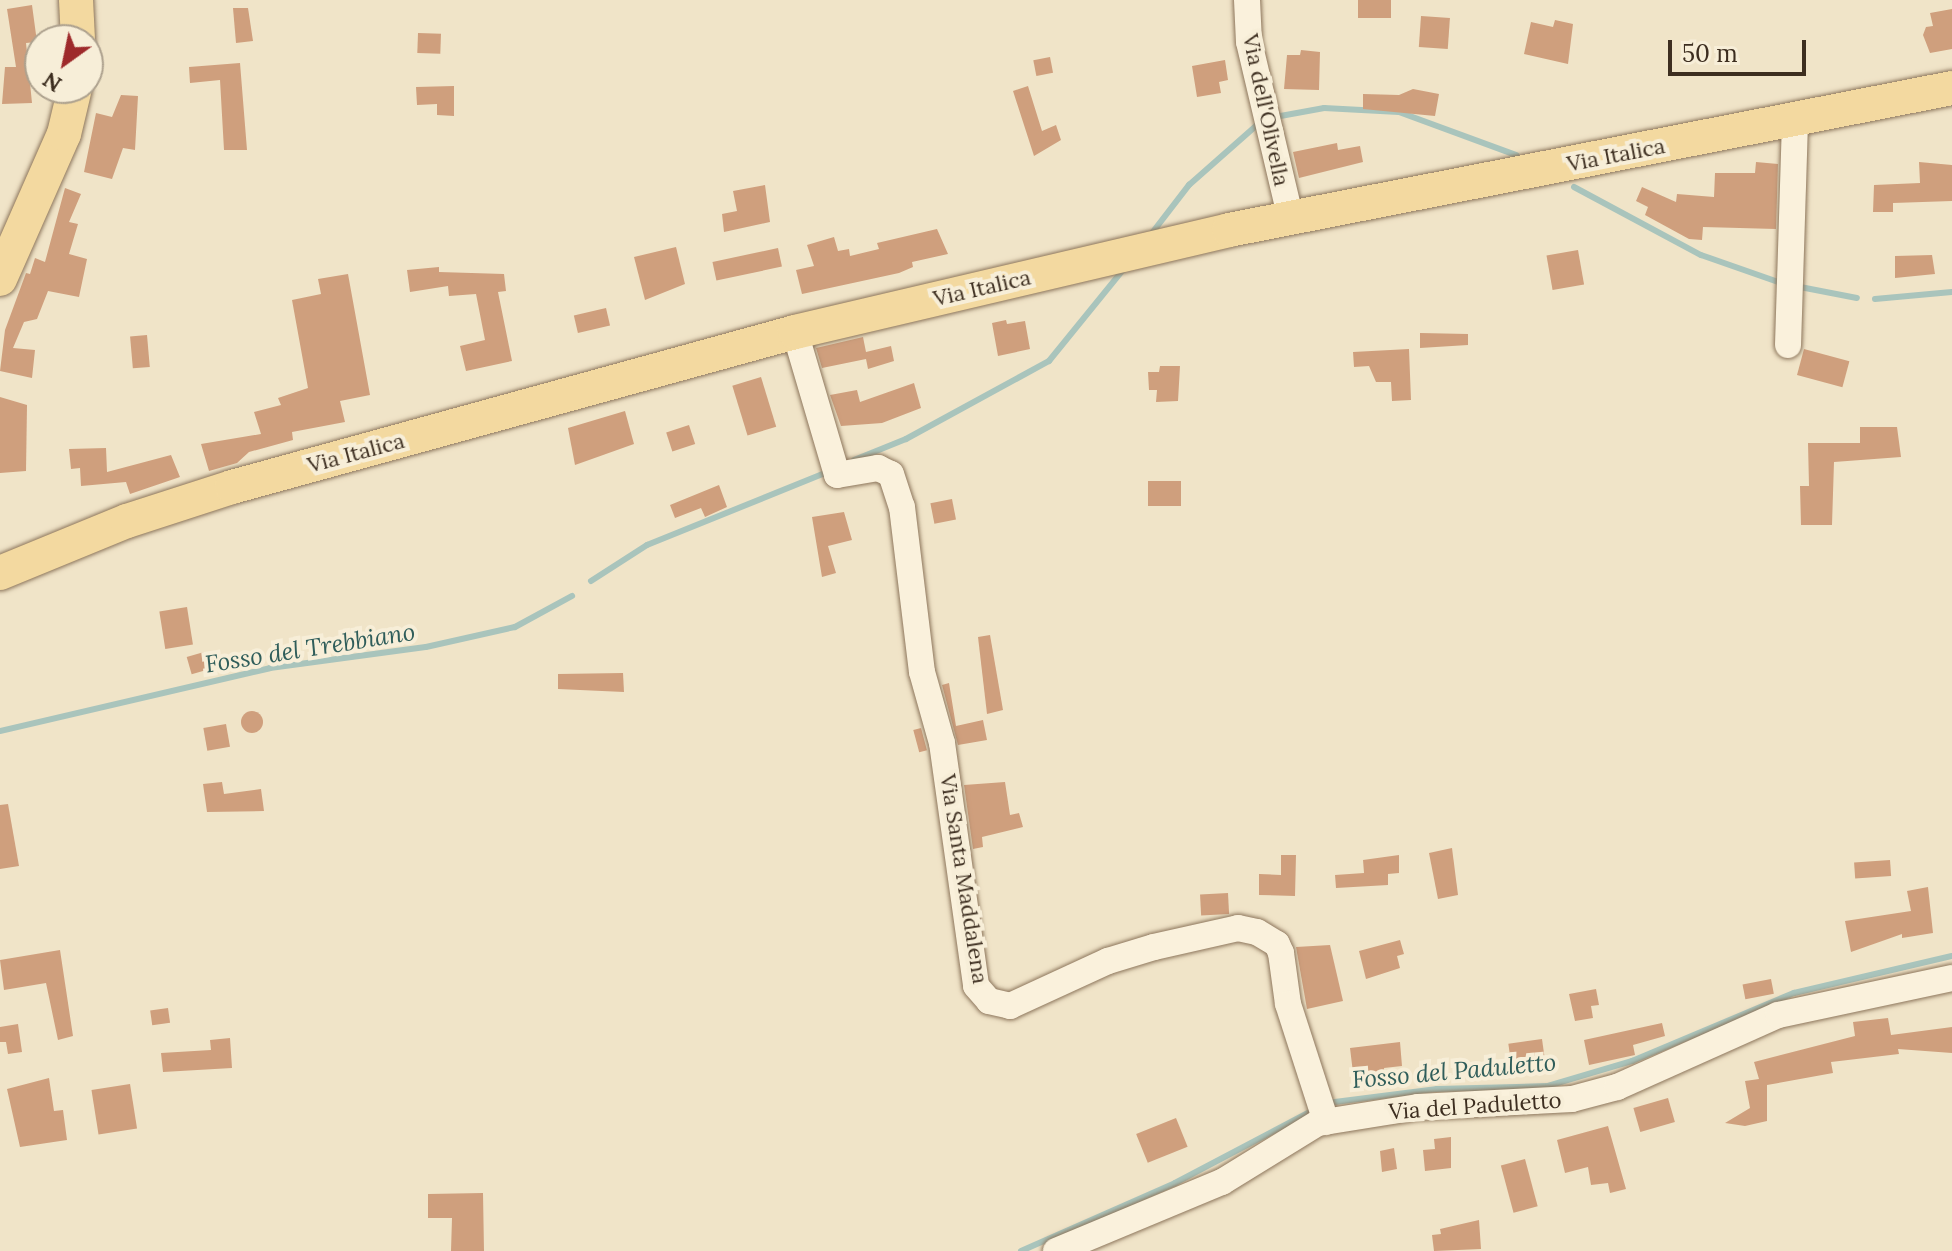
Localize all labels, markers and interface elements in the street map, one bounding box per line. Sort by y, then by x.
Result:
north arrow [24,24,104,104]
scale bar [1672,24,1810,74]
street label: Via dell'Olivella [1237,32,1295,188]
text: 50 m [1682,38,1738,69]
text: N [37,66,67,99]
street label: Via Italica [1565,133,1667,177]
street label: Via Italica [931,264,1033,312]
street label: Via Italica [305,427,407,479]
water label: Fosso del Trebbiano [203,617,417,679]
street label: Via Santa Maddalena [934,772,994,986]
water label: Fosso del Paduletto [1351,1048,1557,1094]
street label: Via del Paduletto [1388,1087,1562,1125]

